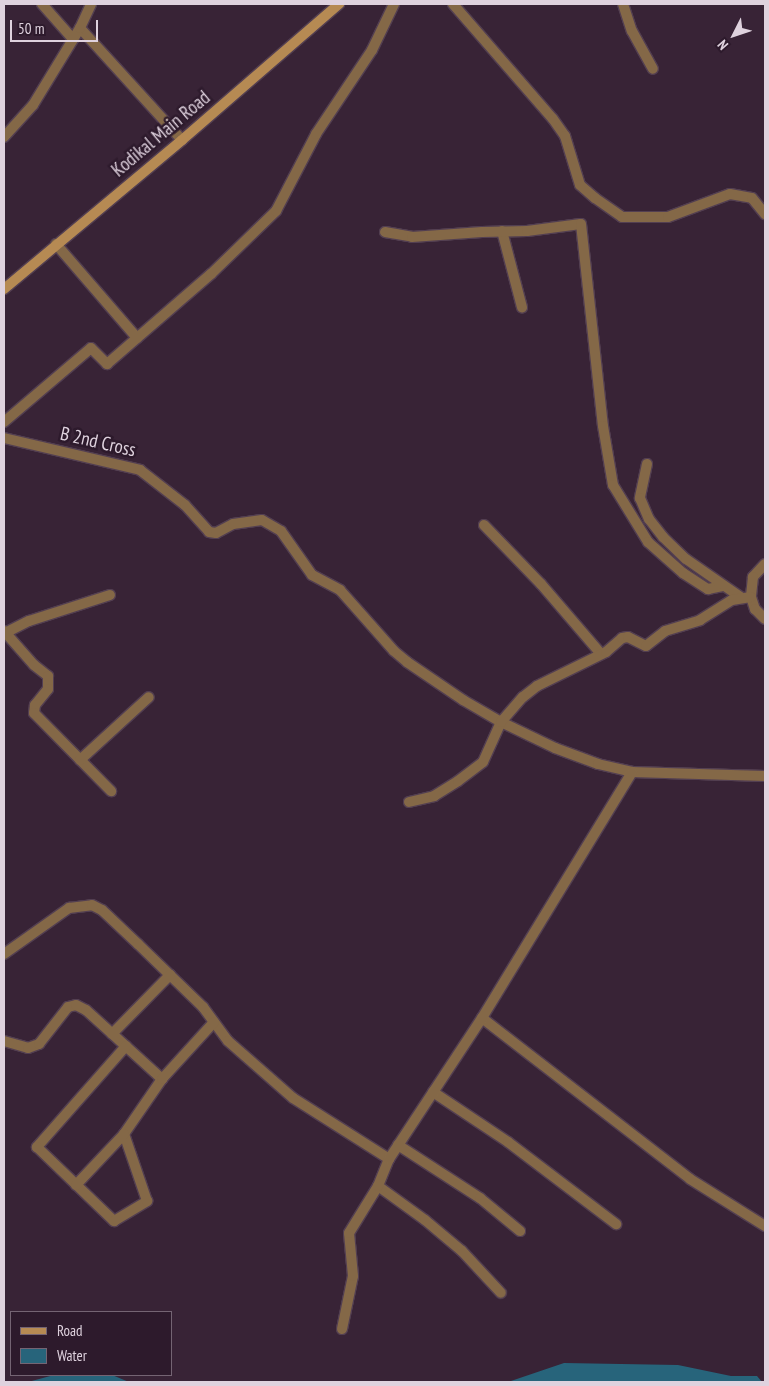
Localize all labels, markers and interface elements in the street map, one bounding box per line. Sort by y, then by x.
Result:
scale bar [12,10,100,42]
north arrow [709,10,759,60]
text: 50 m [18,19,44,38]
text: N [713,36,732,54]
street label: Kodikal Main Road [107,86,215,182]
street label: B 2nd Cross [58,422,138,462]
legend [10,1311,172,1376]
text: Road [57,1321,83,1340]
text: Water [57,1346,87,1365]

